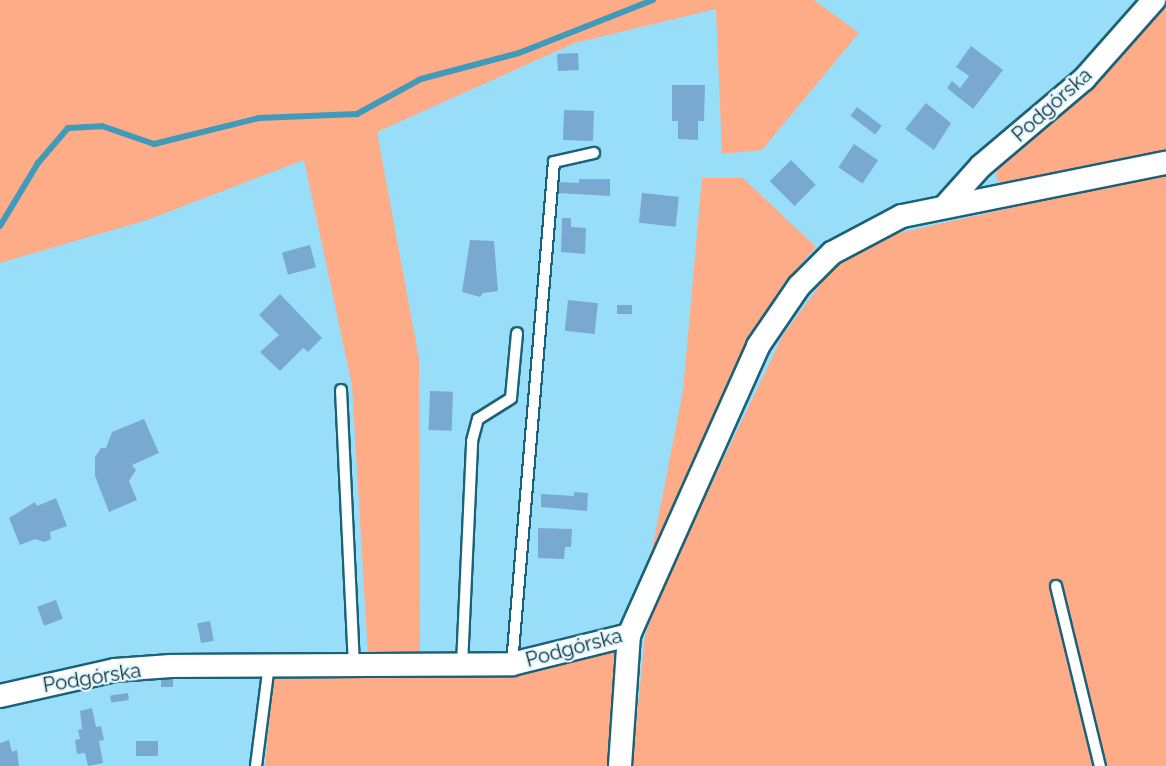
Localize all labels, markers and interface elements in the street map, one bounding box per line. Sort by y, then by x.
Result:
street label: Podgórska [1007,63,1097,147]
street label: Podgórska [523,624,625,672]
street label: Podgórska [41,658,143,698]

